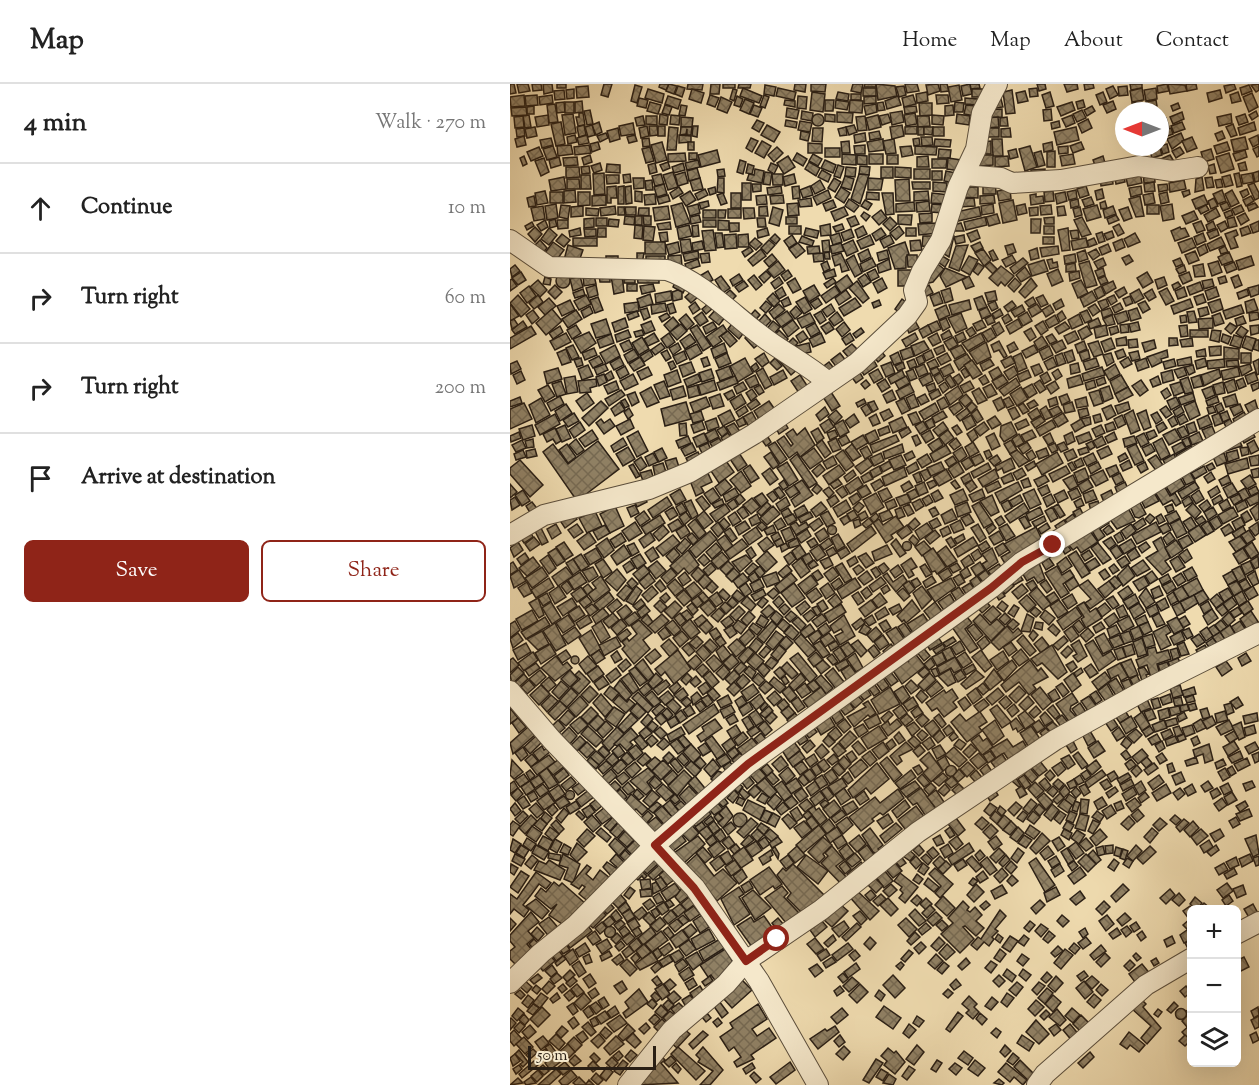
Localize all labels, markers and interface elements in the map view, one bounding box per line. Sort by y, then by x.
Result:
text: Map [30,21,84,61]
text: Home [902,26,957,56]
text: Map [990,26,1031,56]
text: About [1064,26,1123,56]
text: Contact [1156,26,1229,56]
north arrow [1115,102,1169,156]
text: 4 min [24,105,87,142]
text: Walk · 270 m [375,109,486,138]
icon: ahead [24,192,57,225]
text: Continue [81,192,172,224]
text: 10 m [448,194,486,223]
icon: right [24,282,57,315]
text: Turn right [81,282,178,314]
text: 60 m [445,284,486,313]
icon: right [24,372,57,405]
text: Turn right [81,372,178,404]
text: 200 m [435,374,486,403]
icon: arrive [24,462,57,495]
text: Arrive at destination [81,462,276,494]
route end [1039,531,1065,557]
button: Save [24,540,249,602]
button: Share [261,540,486,602]
map controls [1187,905,1241,1067]
button: + [1187,905,1241,959]
route start [763,925,789,951]
button: − [1187,959,1241,1013]
button: layers [1187,1013,1241,1067]
scale bar [528,1043,656,1070]
text: 50 m [537,1045,568,1068]

